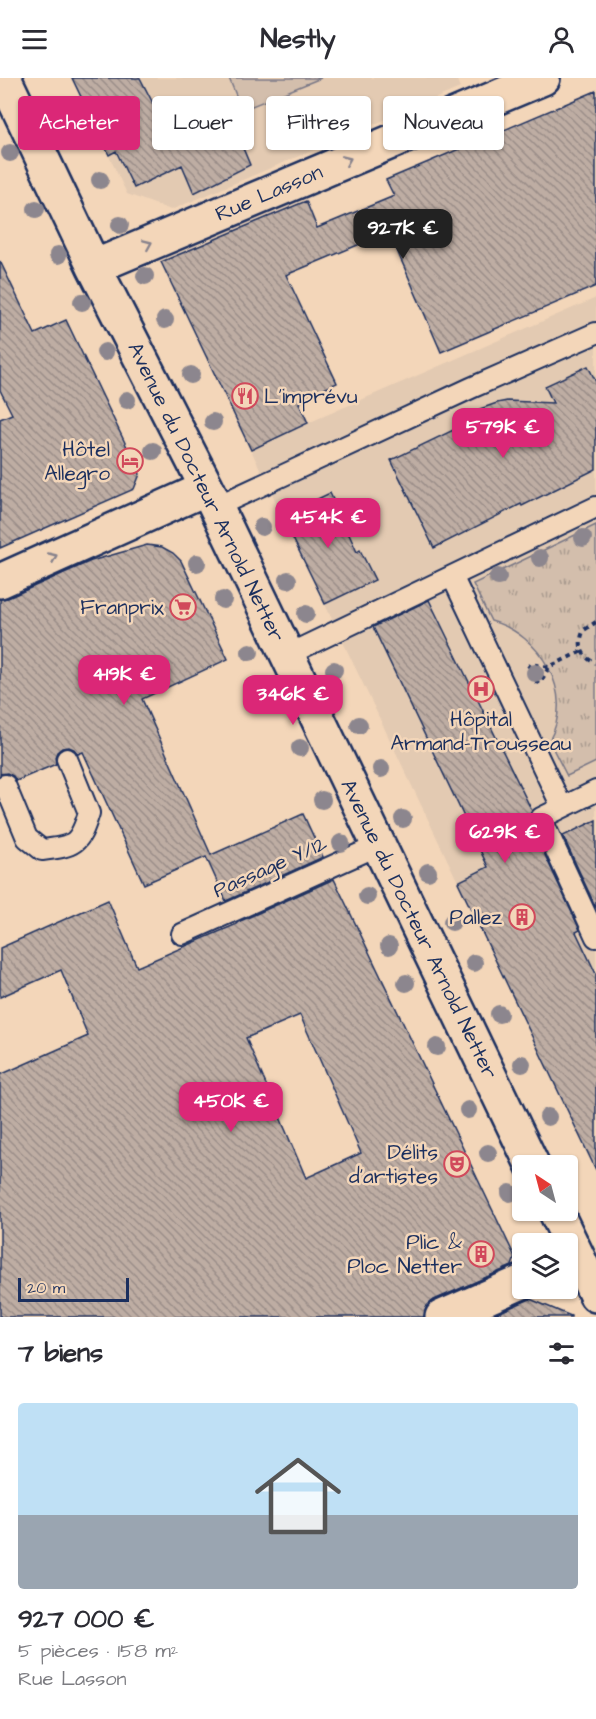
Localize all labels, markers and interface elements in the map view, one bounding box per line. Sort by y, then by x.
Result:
text: Nestly [260,20,336,58]
icon: menu [18,23,51,56]
icon: person [545,23,578,56]
chip: Acheter [18,96,140,150]
chip: Louer [152,96,254,150]
chip: Filtres [266,96,371,150]
chip: Nouveau [383,96,504,150]
one-way arrow [341,155,352,167]
street label: Rue Lasson [211,157,327,229]
pin: 927K € [354,209,452,260]
text: 927K € [367,214,439,242]
one-way arrow [142,239,153,251]
street label: Avenue du Docteur Arnold Netter [121,337,292,647]
restaurant icon: L'imprévu [230,381,260,411]
place label: L'imprévu [264,382,358,412]
pin: 579K € [454,408,552,459]
text: 579K € [466,413,540,441]
place label: Hôtel Allegro [44,435,110,490]
hotel icon: Hôtel Allegro [115,446,145,476]
pin: 454K € [279,498,377,549]
text: 454K € [289,503,367,531]
one-way arrow [47,552,58,564]
supermarket icon: Franprix [168,592,198,622]
place label: Franprix [80,593,164,623]
pin: 419K € [75,655,173,706]
text: 419K € [92,660,156,688]
hospital icon: Hôpital Armand-Trousseau [466,674,496,704]
pin: 346K € [244,675,342,726]
text: 346K € [257,680,329,708]
place label: Hôpital Armand-Trousseau [391,705,572,758]
street label: Avenue du Docteur Arnold Netter [334,774,505,1084]
pin: 629K € [456,813,554,864]
text: 629K € [469,818,541,846]
street label: Passage Y/12 [208,829,332,907]
building icon: Pallez [507,902,537,932]
place label: Pallez [450,903,503,932]
pin: 450K € [182,1082,280,1133]
text: 450K € [193,1087,269,1115]
place label: Délits d'artistes [349,1138,438,1191]
theatre icon: Délits d'artistes [442,1149,472,1179]
north arrow [512,1155,578,1221]
map controls [512,1155,578,1299]
place label: Plic & Ploc Netter [347,1228,462,1281]
button: layers [512,1233,578,1299]
building icon: Plic & Ploc Netter [466,1239,496,1269]
scale bar [18,1275,129,1302]
text: 20 m [27,1277,65,1299]
text: 7 biens [18,1335,103,1371]
icon: filters [545,1337,578,1370]
icon: home [244,1442,352,1550]
text: 927 000 € [18,1601,154,1637]
text: 5 pièces · 158 m² [18,1637,178,1665]
text: Rue Lasson [18,1665,127,1693]

